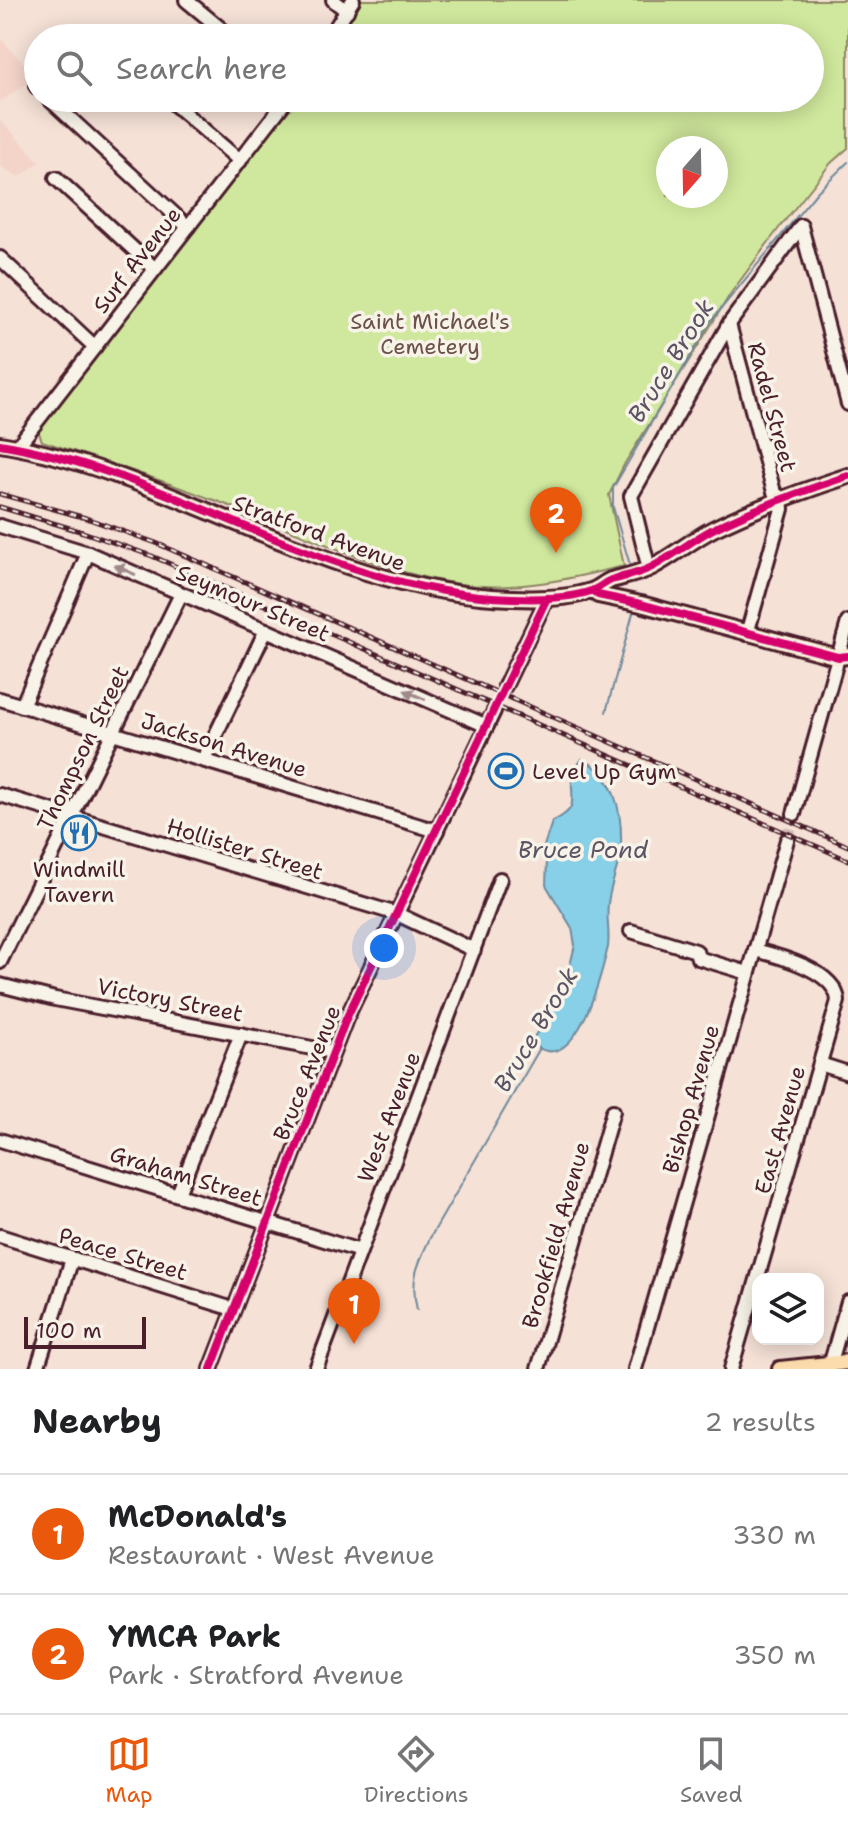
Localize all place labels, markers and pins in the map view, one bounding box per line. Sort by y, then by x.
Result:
pin: 2 [530,487,582,553]
sports icon: Level Up Gym [487,752,525,790]
place label: Level Up Gym [532,757,676,786]
restaurant icon: Windmill Tavern [60,814,98,852]
place label: Windmill Tavern [33,855,126,909]
pin: 1 [328,1278,380,1344]

